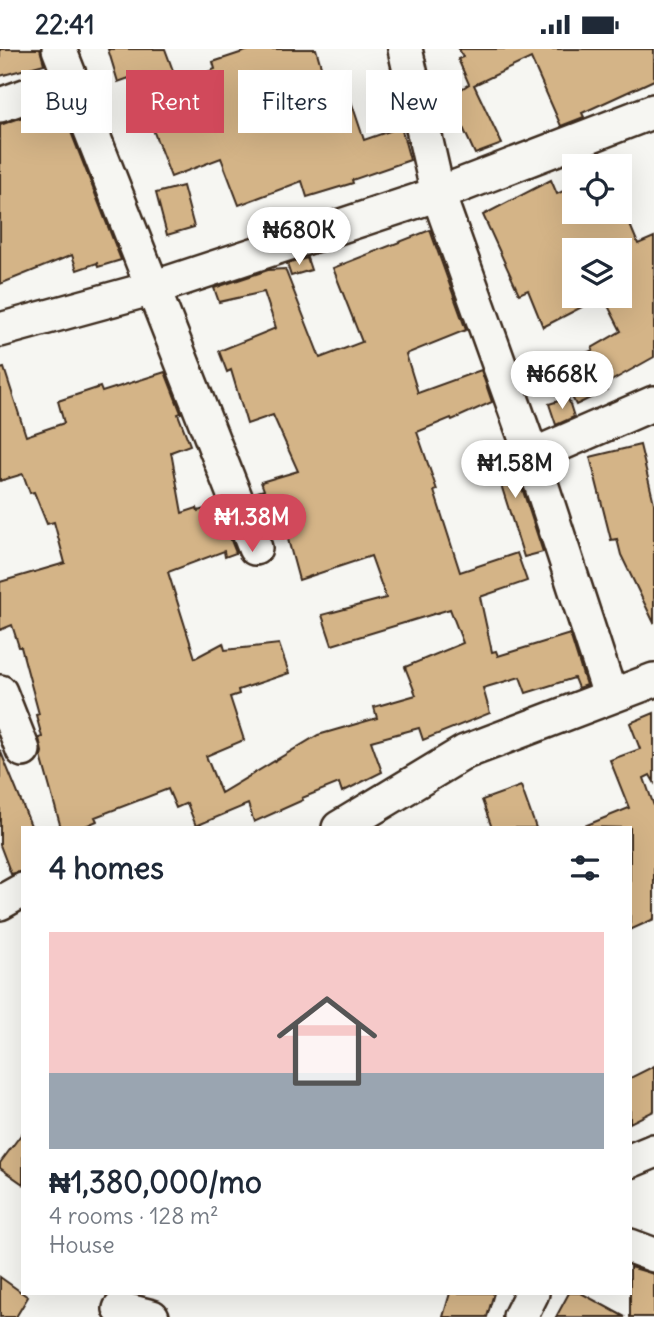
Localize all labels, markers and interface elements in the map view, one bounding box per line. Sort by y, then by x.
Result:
text: 22:41 [35,8,94,41]
chip: Buy [21,70,112,133]
chip: Rent [126,70,224,133]
chip: Filters [238,70,352,133]
chip: New [366,70,462,133]
map controls [562,154,632,308]
button: locate [562,154,632,224]
pin: ₦680K [250,207,348,267]
text: ₦680K [263,215,335,244]
button: layers [562,238,632,308]
pin: ₦668K [513,351,611,411]
text: ₦668K [527,359,597,388]
pin: ₦1.58M [458,441,572,500]
text: ₦1.58M [477,448,553,477]
pin: ₦1.38M [195,495,309,554]
text: ₦1.38M [214,502,290,531]
text: 4 homes [49,849,164,887]
icon: filters [566,849,604,887]
icon: home [264,978,390,1104]
text: ₦1,380,000/mo [49,1163,262,1201]
text: 4 rooms · 128 m² [49,1201,219,1230]
text: House [49,1230,115,1259]

